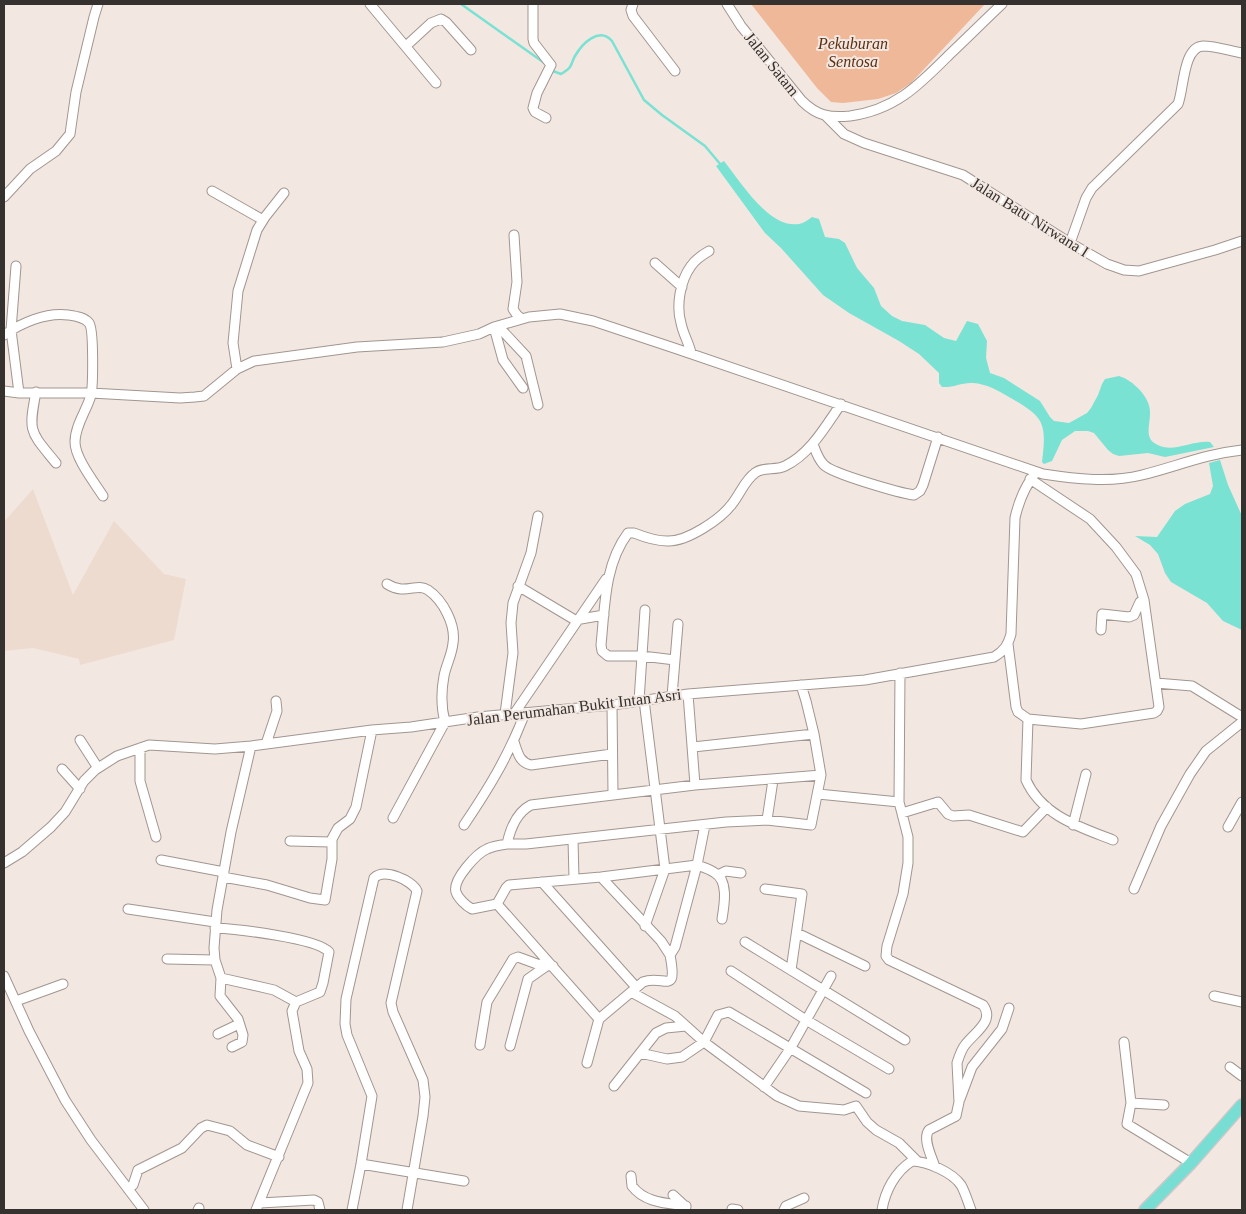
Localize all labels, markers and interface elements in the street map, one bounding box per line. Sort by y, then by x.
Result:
street label: Jalan Satam [741,29,803,100]
park label: Pekuburan Sentosa [817,35,888,70]
street label: Jalan Batu Nirwana I [968,174,1092,260]
street label: Jalan Perumahan Bukit Intan Asri [466,685,683,729]

